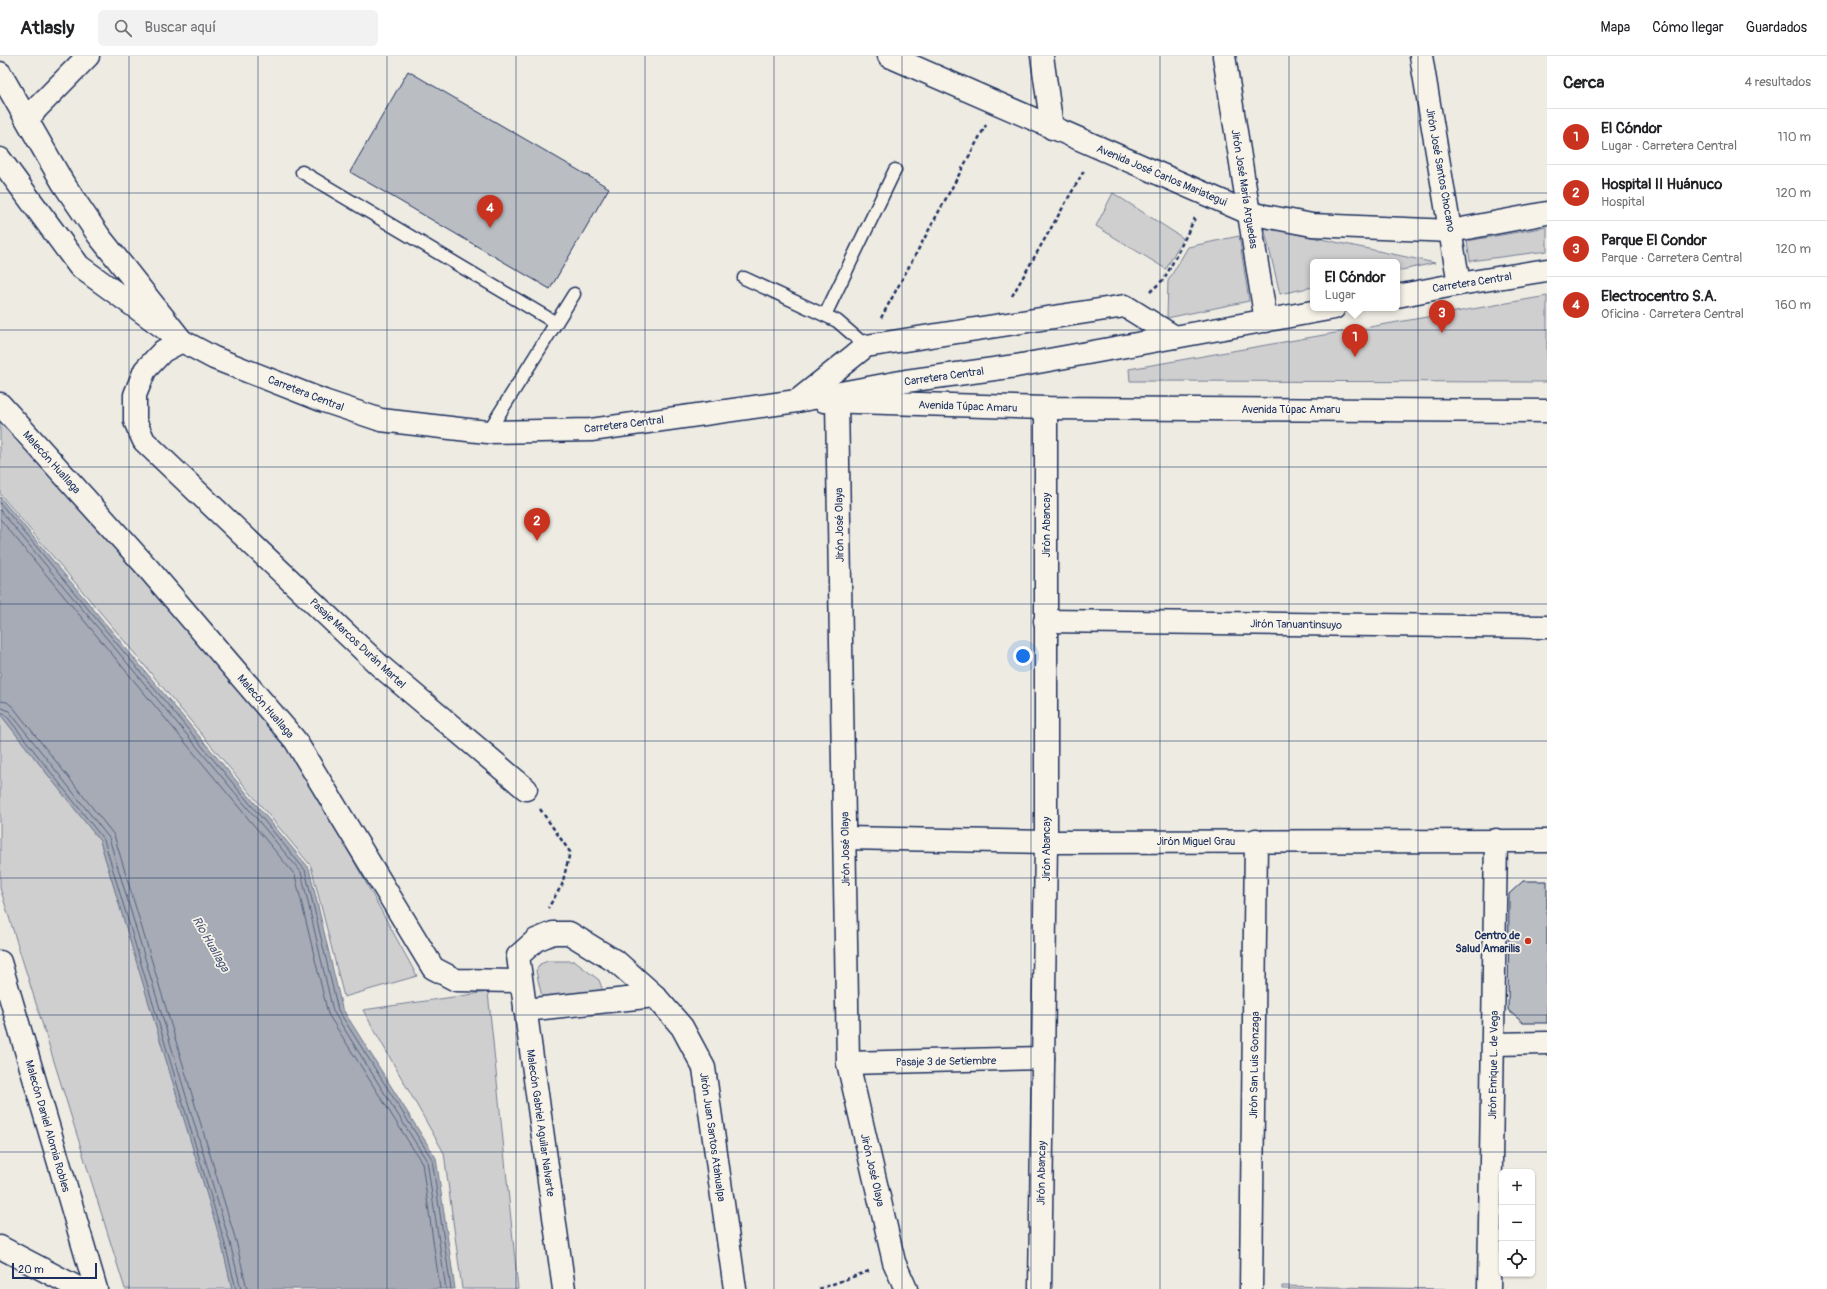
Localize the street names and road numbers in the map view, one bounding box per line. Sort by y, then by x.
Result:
street label: Jirón José Santos Chocano [1423,107,1458,233]
street label: Jirón José María Arguedas [1229,128,1260,250]
street label: Avenida José Carlos Mariategui [1095,142,1229,209]
street label: Carretera Central [1431,270,1513,295]
street label: Carretera Central [903,364,985,389]
street label: Carretera Central [266,373,346,414]
street label: Avenida Túpac Amaru [918,398,1018,415]
street label: Avenida Túpac Amaru [1241,403,1341,416]
street label: Carretera Central [583,413,665,436]
street label: Malecón Huallaga [20,428,83,496]
street label: Jirón José Olaya [832,488,847,562]
street label: Jirón Abancay [1040,492,1053,557]
street label: Pasaje Marcos Durán Martel [307,596,408,691]
street label: Jirón Tanuantinsuyo [1250,617,1342,632]
street label: Malecón Huallaga [235,672,297,741]
street label: Jirón José Olaya [838,812,853,886]
street label: Jirón Abancay [1040,816,1053,881]
street label: Jirón Miguel Grau [1157,835,1235,848]
street label: Jirón Enrique L. de Vega [1486,1010,1501,1120]
street label: Jirón San Luis Gonzaga [1247,1011,1262,1119]
street label: Malecón Gabriel Aguilar Nalvarte [524,1049,557,1198]
street label: Pasaje 3 de Setiembre [896,1054,997,1069]
street label: Malecón Daniel Alomia Robles [22,1059,73,1194]
street label: Jirón Juan Santos Atahualpa [697,1072,728,1203]
street label: Jirón José Olaya [858,1132,887,1208]
street label: Jirón Abancay [1034,1140,1049,1205]

